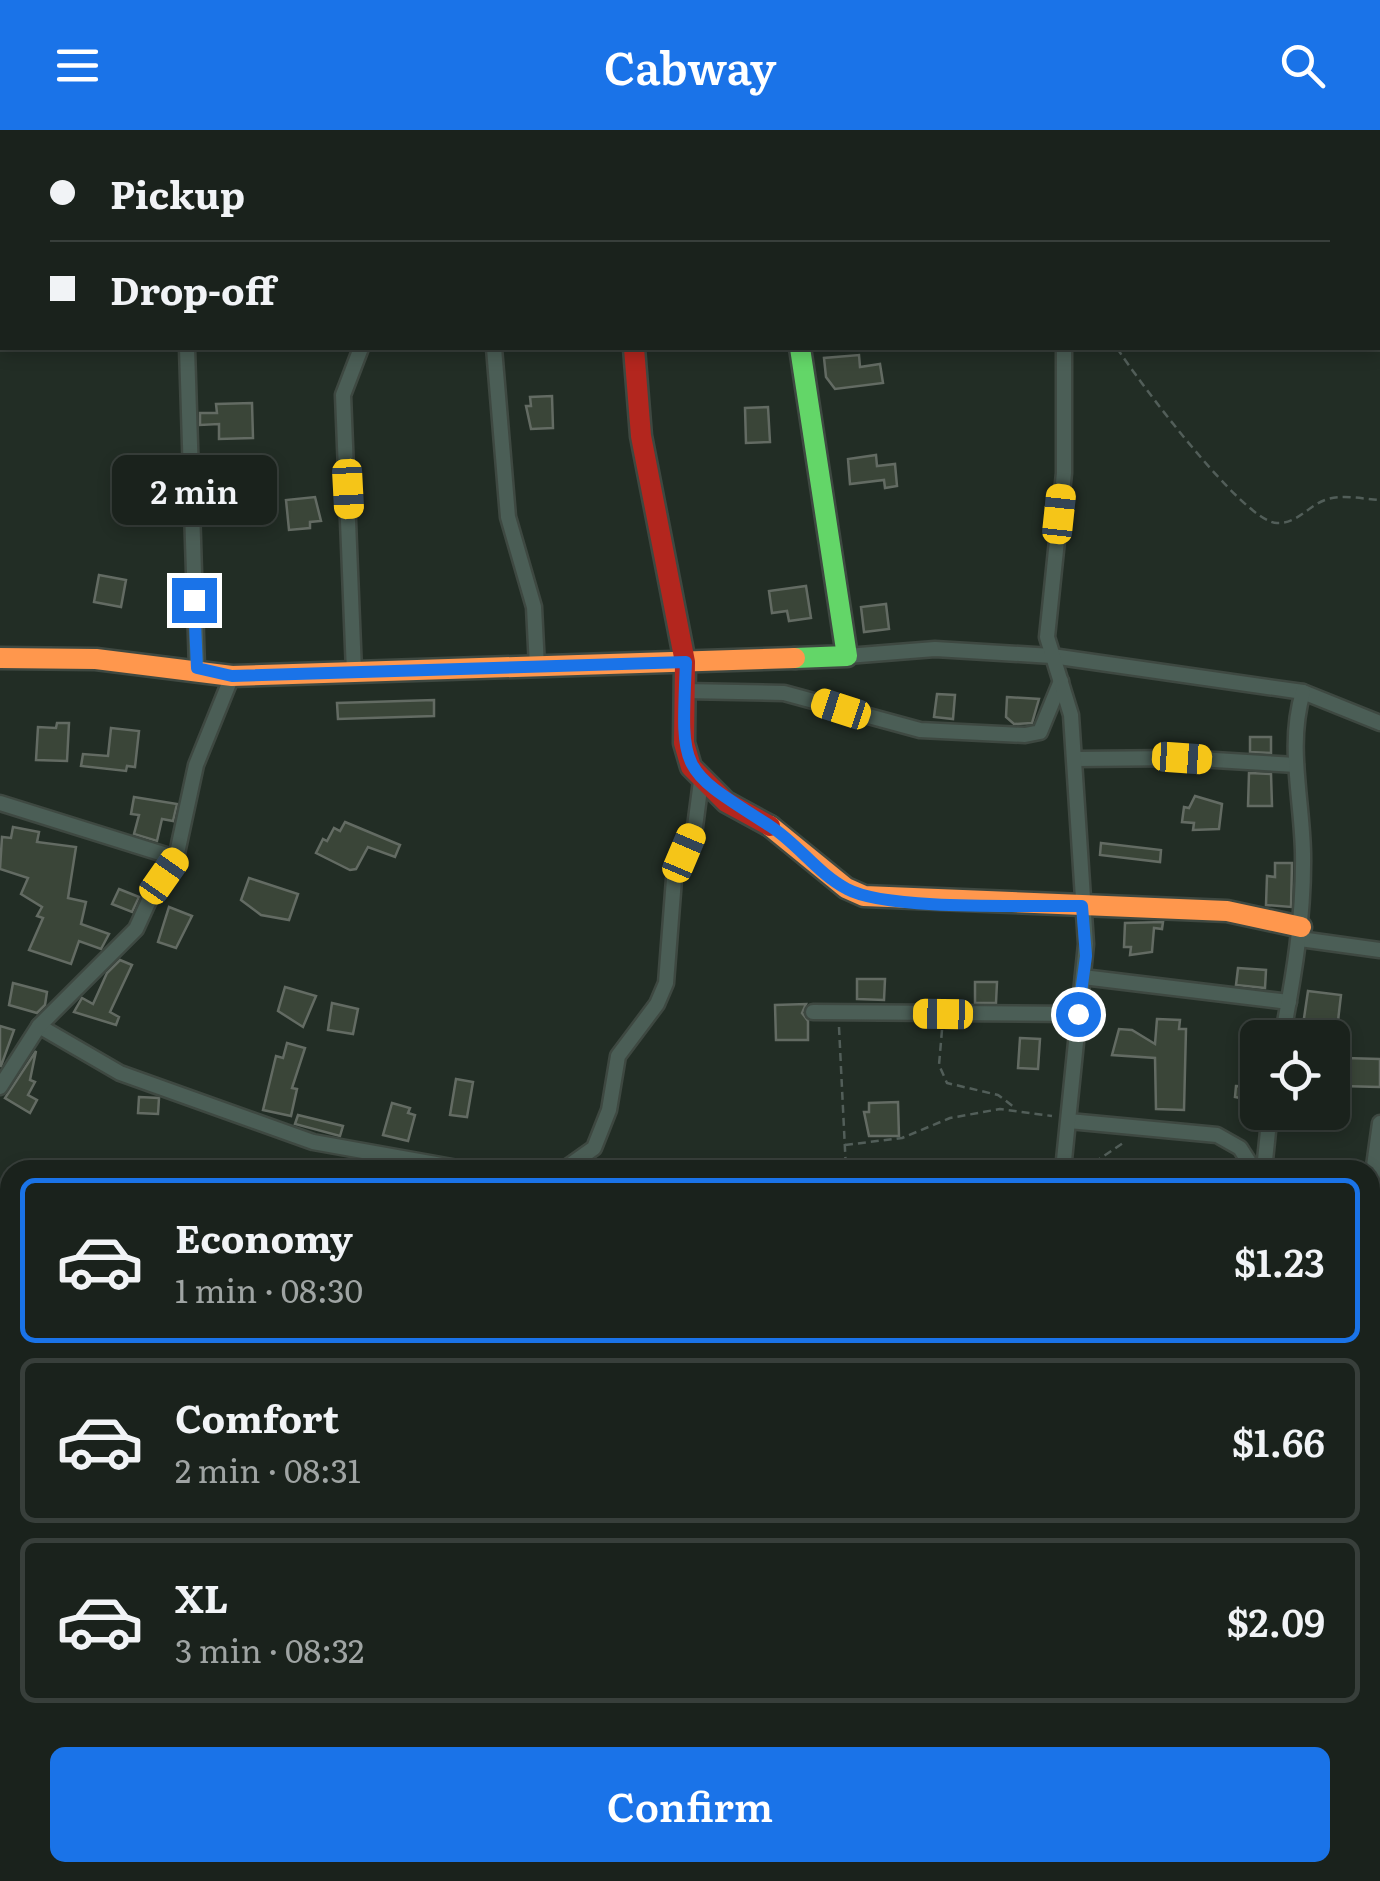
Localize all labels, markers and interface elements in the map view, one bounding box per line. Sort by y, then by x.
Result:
text: Cabway [604,32,776,99]
icon: menu [50,38,105,93]
icon: search [1275,38,1330,93]
text: Pickup [110,164,245,221]
text: Drop-off [110,260,275,317]
callout: 2 min [111,455,276,525]
car [331,458,365,520]
text: 2 min [151,466,238,514]
car [1041,483,1077,545]
route end [172,578,217,623]
car [808,685,874,733]
car [1151,741,1213,775]
car [658,820,710,886]
car [135,843,193,909]
route start [1056,992,1101,1037]
car [913,998,973,1030]
map controls [1240,1020,1350,1130]
button: locate [1240,1020,1350,1130]
text: Economy [175,1208,353,1265]
icon: car [55,1216,145,1306]
text: $1.23 [1234,1232,1325,1289]
text: 1 min · 08:30 [175,1265,363,1313]
text: Comfort [175,1388,339,1445]
icon: car [55,1396,145,1486]
text: $1.66 [1232,1412,1325,1469]
text: 2 min · 08:31 [175,1445,361,1493]
text: XL [175,1568,228,1625]
icon: car [55,1576,145,1666]
text: $2.09 [1227,1592,1325,1649]
text: 3 min · 08:32 [175,1625,364,1673]
button: Confirm [50,1747,1330,1862]

